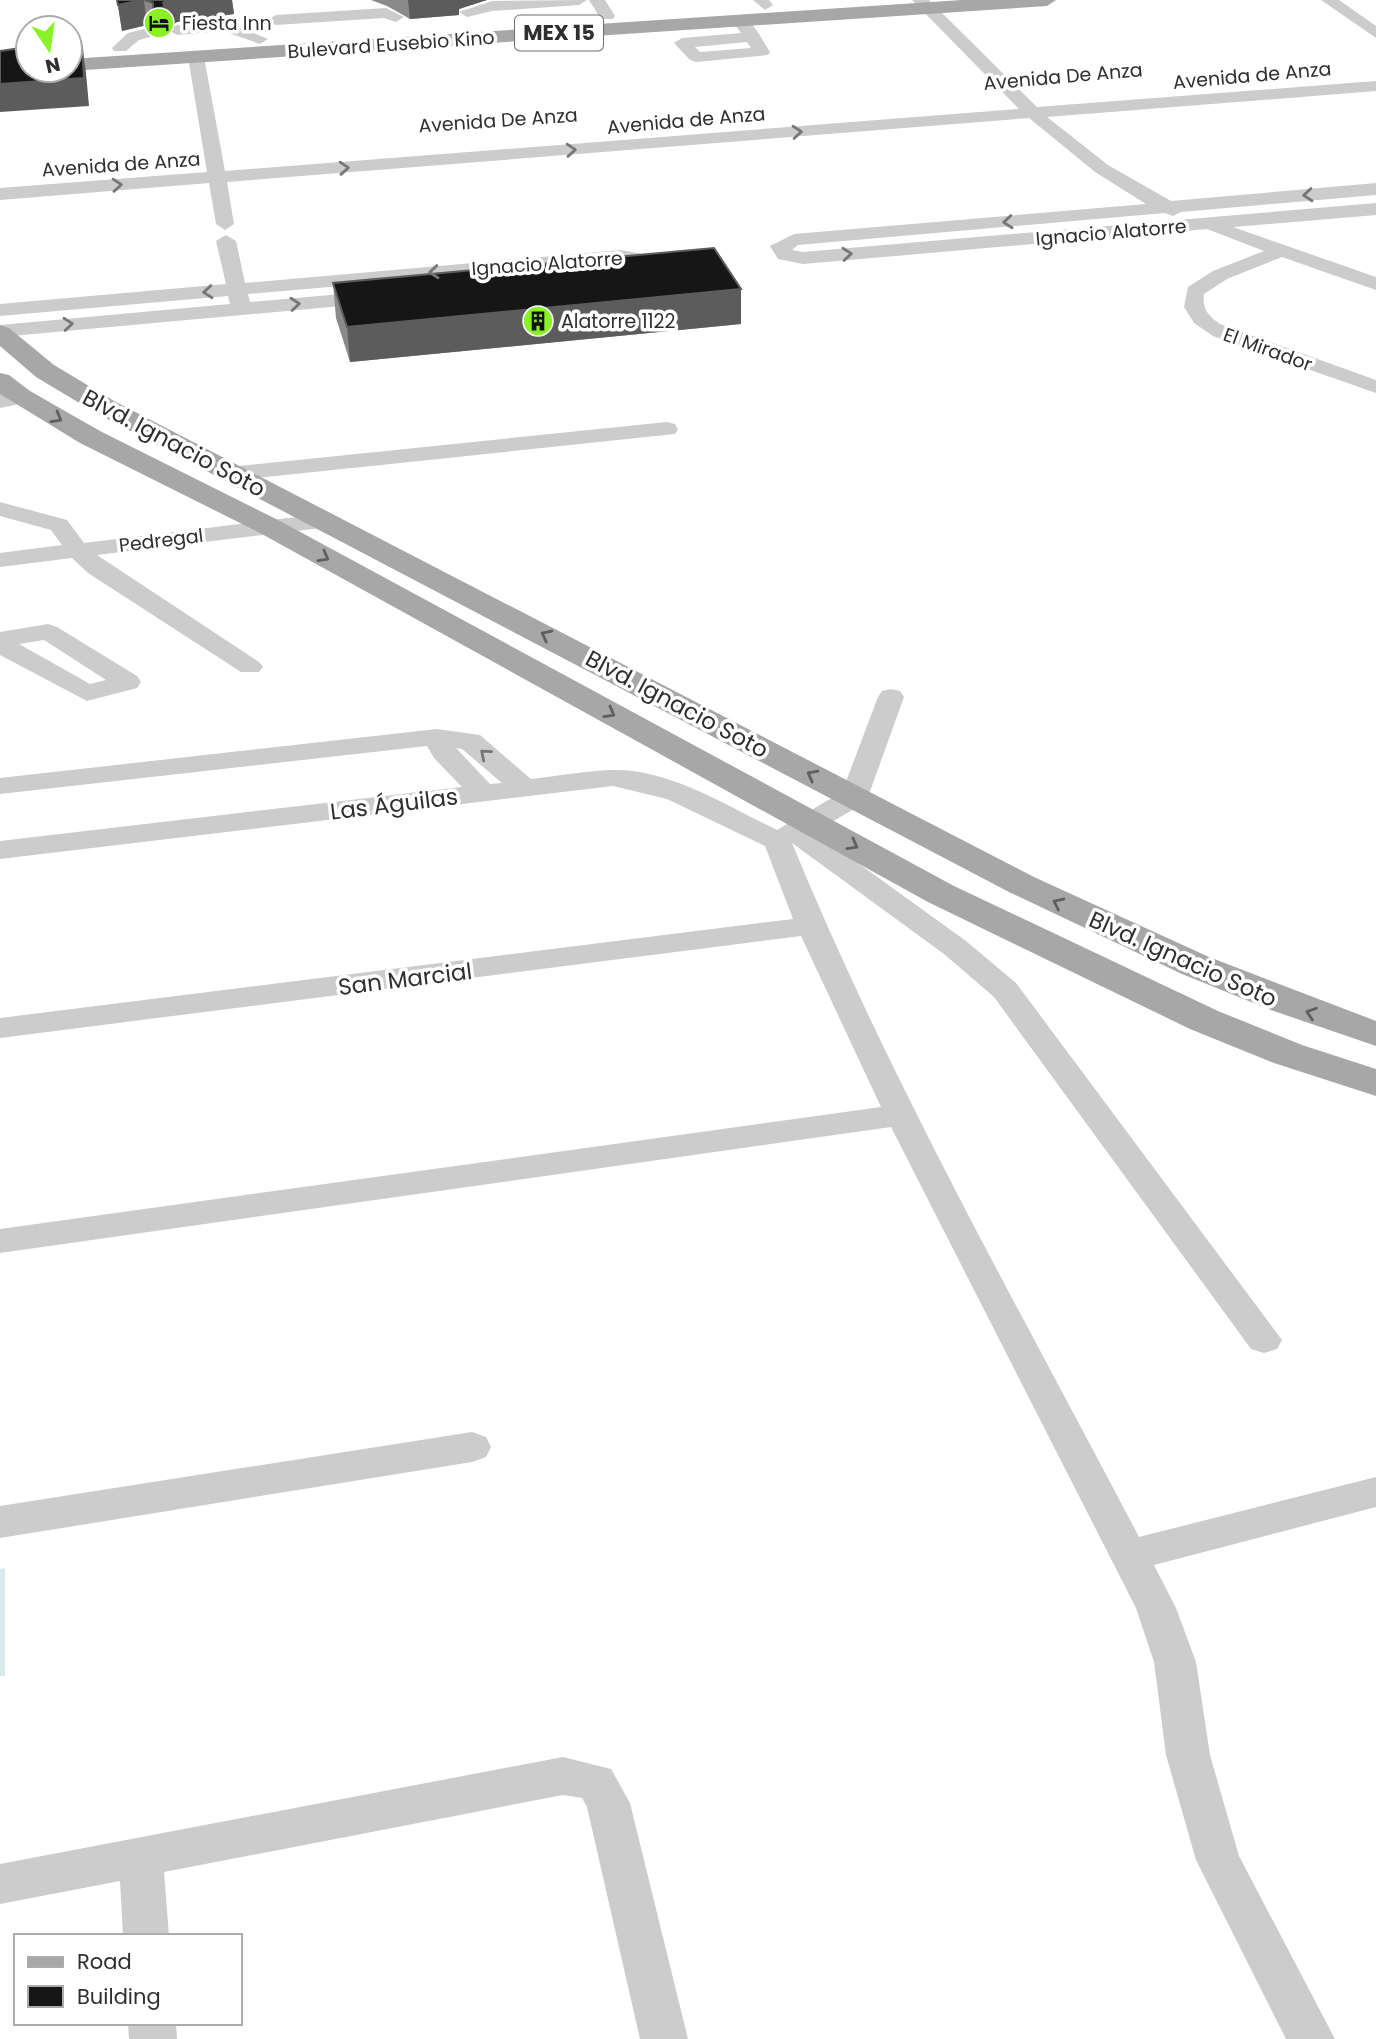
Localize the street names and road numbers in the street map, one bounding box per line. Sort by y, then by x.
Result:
road number: MEX 15 [515,16,603,50]
street label: Bulevard Eusebio Kino [287,24,495,65]
street label: Avenida de Anza [1172,55,1332,96]
street label: Avenida De Anza [982,56,1144,97]
street label: Avenida de Anza [606,100,766,141]
street label: Avenida De Anza [417,101,579,140]
street label: Avenida de Anza [41,145,201,184]
street label: Ignacio Alatorre [1034,212,1188,253]
street label: Ignacio Alatorre [471,245,623,282]
street label: El Mirador [1220,321,1316,378]
street label: Blvd. Ignacio Soto [77,381,271,505]
street label: Pedregal [117,522,205,559]
street label: Blvd. Ignacio Soto [580,642,774,766]
street label: Las Águilas [328,780,460,828]
street label: Blvd. Ignacio Soto [1084,903,1282,1015]
street label: San Marcial [336,955,474,1003]

